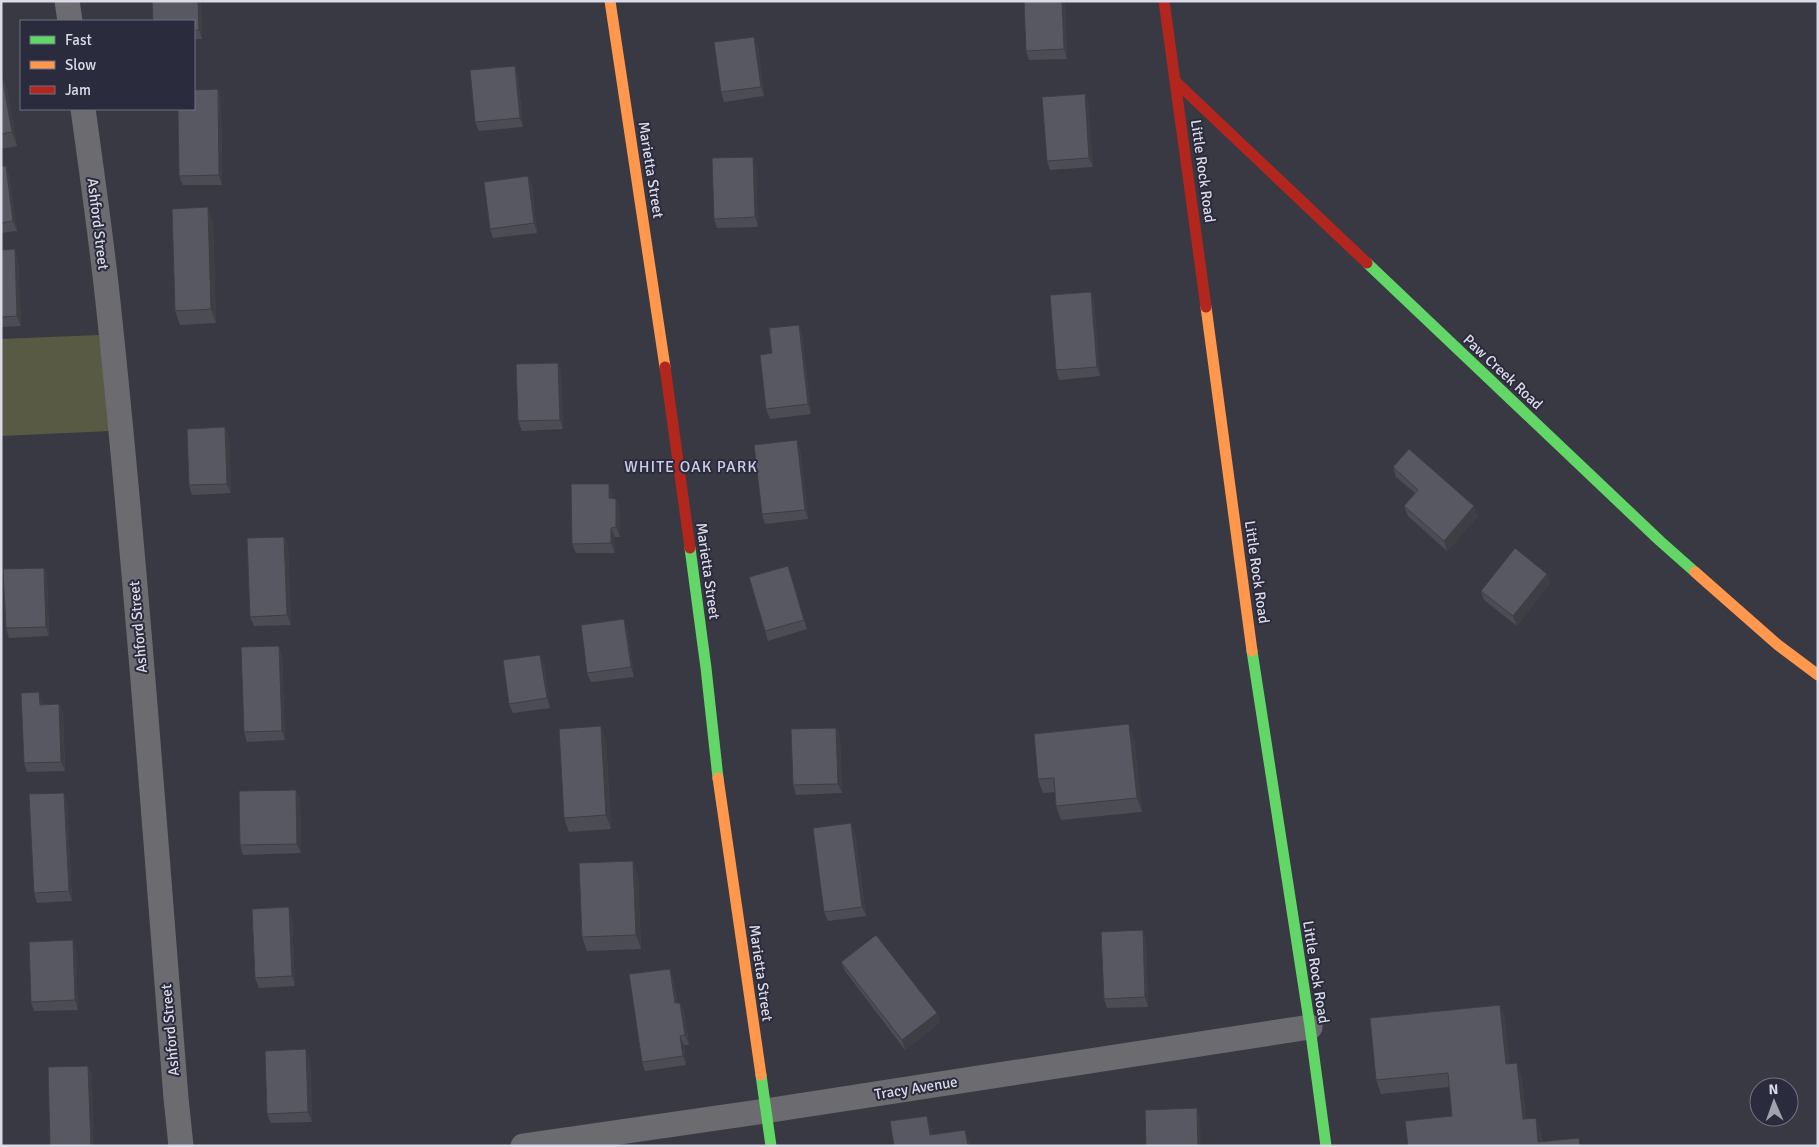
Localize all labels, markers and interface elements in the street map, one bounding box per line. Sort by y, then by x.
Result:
legend [20,20,195,110]
text: Fast [65,31,92,49]
text: Slow [65,56,96,74]
text: Jam [65,81,91,99]
street label: Little Rock Road [1187,118,1219,224]
street label: Marietta Street [634,120,668,220]
street label: Ashford Street [83,177,113,271]
street label: Paw Creek Road [1460,331,1546,413]
district label: WHITE OAK PARK [624,457,758,477]
street label: Little Rock Road [1241,519,1273,625]
street label: Marietta Street [692,521,724,621]
street label: Ashford Street [125,580,151,674]
street label: Little Rock Road [1299,919,1333,1025]
street label: Marietta Street [745,923,777,1023]
street label: Ashford Street [157,983,183,1077]
street label: Tracy Avenue [873,1073,959,1103]
north arrow [1749,1077,1799,1127]
text: N [1768,1081,1779,1098]

